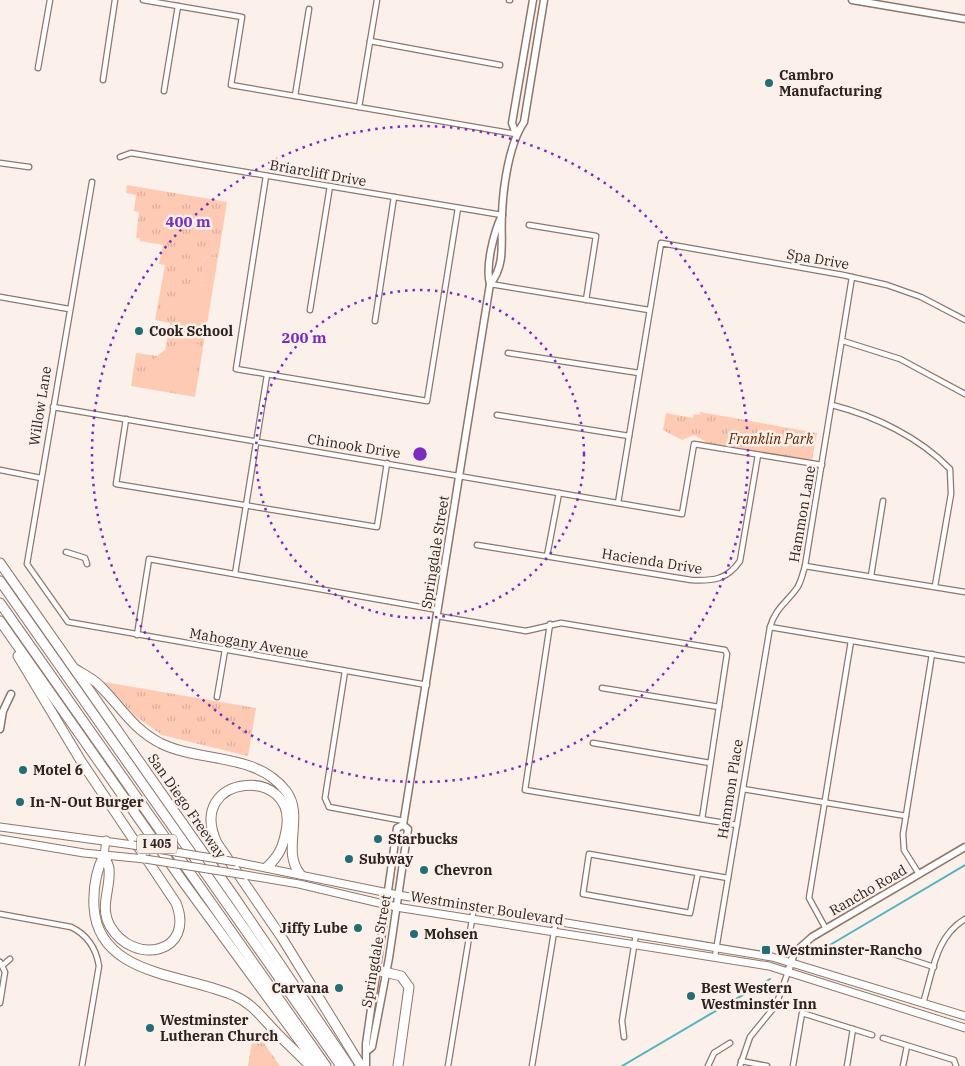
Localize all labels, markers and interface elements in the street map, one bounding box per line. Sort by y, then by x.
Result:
place label: Cambro Manufacturing [779,66,883,100]
marker: Cambro Manufacturing [763,77,775,89]
street label: Briarcliff Drive [268,156,368,190]
text: 400 m [165,212,211,231]
street label: Spa Drive [785,245,851,273]
place label: Cook School [149,322,233,340]
marker: Cook School [133,325,145,337]
text: 200 m [281,328,327,347]
street label: Willow Lane [25,365,55,447]
street label: Chinook Drive [306,430,402,462]
park label: Franklin Park [728,430,814,448]
centre of rings [411,445,429,463]
street label: Hammon Lane [785,464,819,564]
street label: Springdale Street [417,494,453,610]
street label: Hacienda Drive [600,544,704,578]
street label: Mahogany Avenue [188,624,310,662]
street label: Hammon Place [713,738,747,840]
street label: San Diego Freeway [144,750,230,862]
place label: Motel 6 [33,761,83,779]
marker: Motel 6 [17,764,29,776]
place label: In-N-Out Burger [30,793,144,811]
marker: In-N-Out Burger [14,796,26,808]
place label: Starbucks [388,830,458,848]
marker: Starbucks [372,833,384,845]
road number: I 405 [137,834,177,854]
place label: Subway [359,850,413,868]
marker: Subway [343,853,355,865]
street label: Rancho Road [826,860,910,919]
place label: Chevron [434,861,492,879]
marker: Chevron [418,864,430,876]
street label: Westminster Boulevard [409,887,565,929]
street label: Springdale Street [357,893,395,1009]
place label: Jiffy Lube [280,919,348,937]
marker: Jiffy Lube [352,922,364,934]
place label: Mohsen [424,925,478,943]
marker: Mohsen [408,928,420,940]
place label: Westminster-Rancho [776,941,922,959]
marker: Westminster-Rancho [760,944,772,956]
place label: Carvana [272,979,329,997]
place label: Best Western Westminster Inn [701,979,817,1013]
marker: Carvana [333,982,345,994]
marker: Best Western Westminster Inn [685,990,697,1002]
place label: Westminster Lutheran Church [160,1011,278,1045]
marker: Westminster Lutheran Church [144,1022,156,1034]

